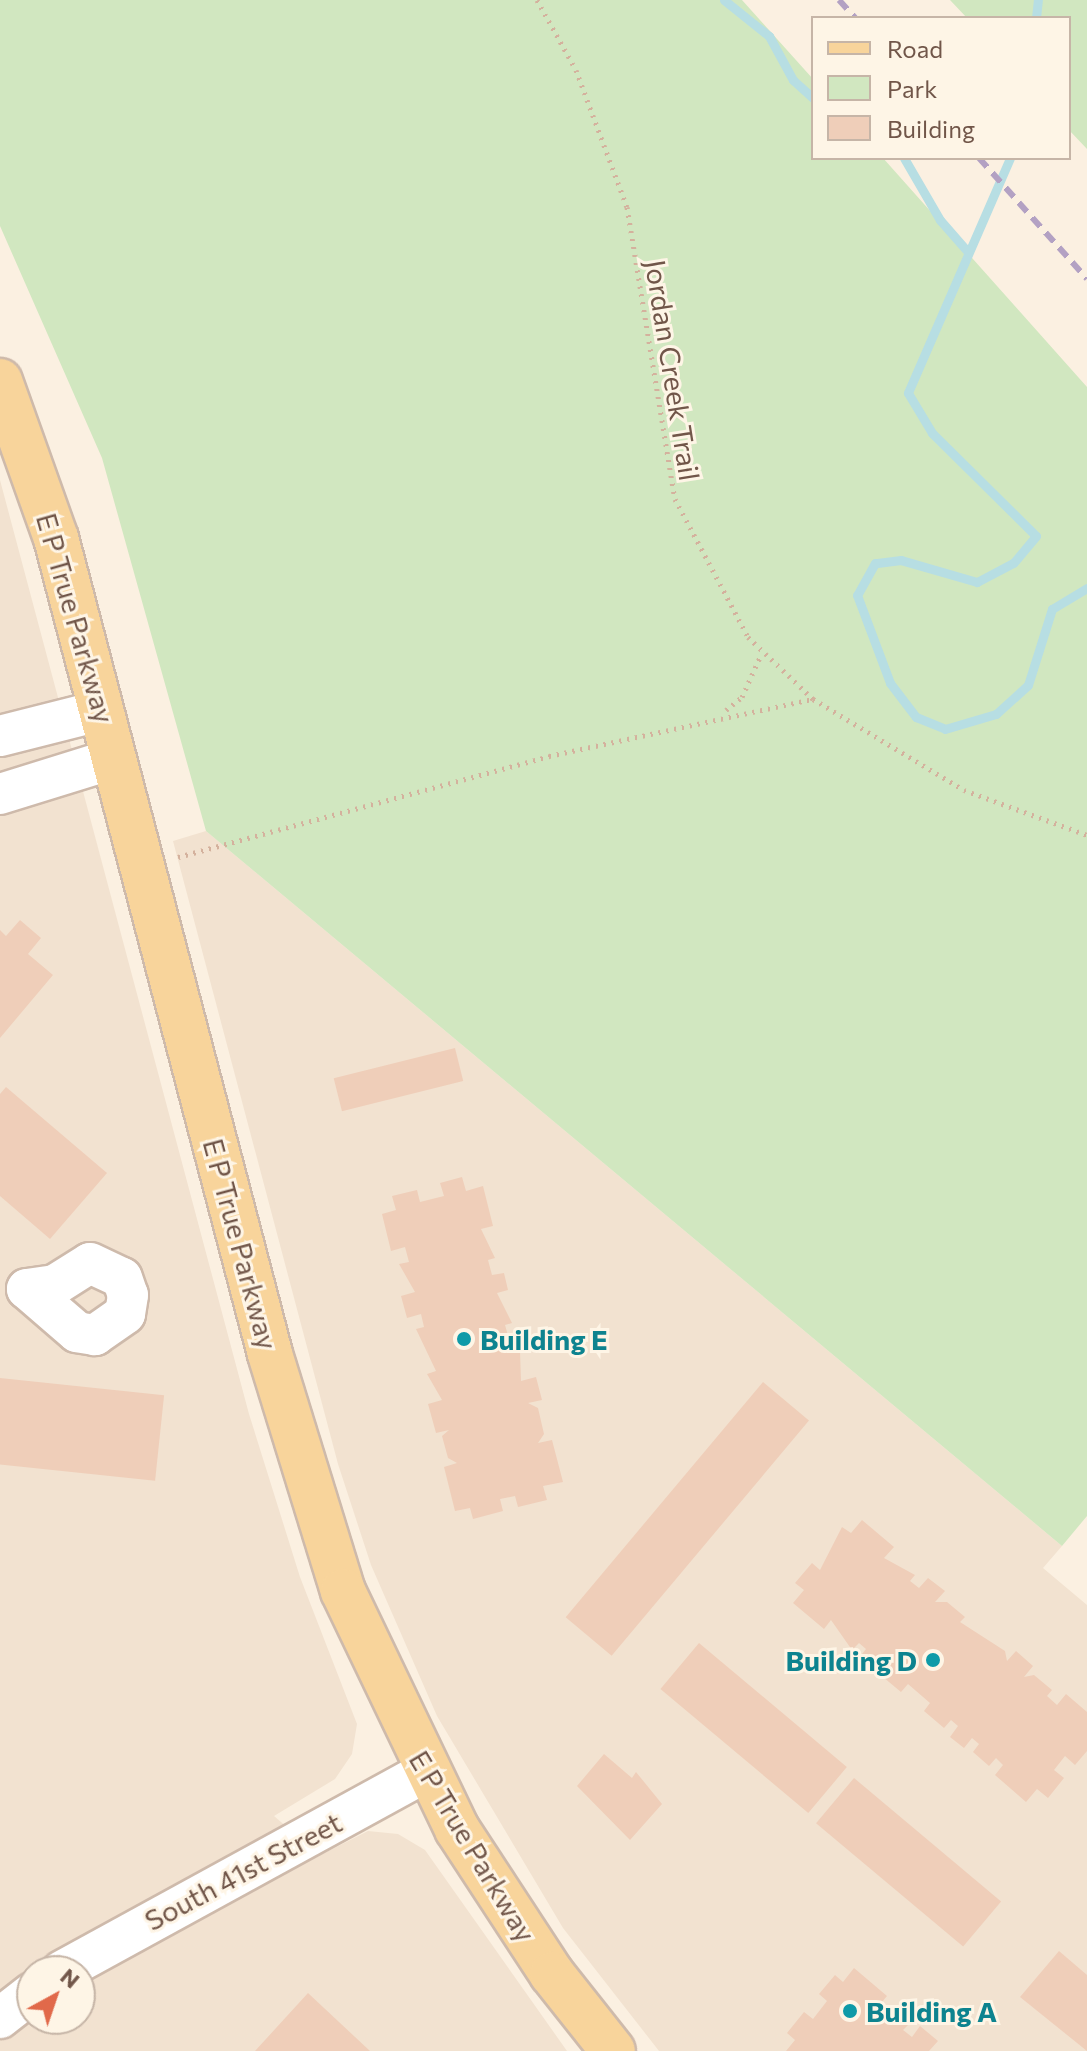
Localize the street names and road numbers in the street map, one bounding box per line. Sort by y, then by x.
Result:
street label: Jordan Creek Trail [639,257,707,483]
street label: E P True Parkway [30,509,122,727]
street label: E P True Parkway [197,1135,285,1353]
street label: E P True Parkway [403,1744,543,1948]
street label: South 41st Street [139,1805,347,1937]

